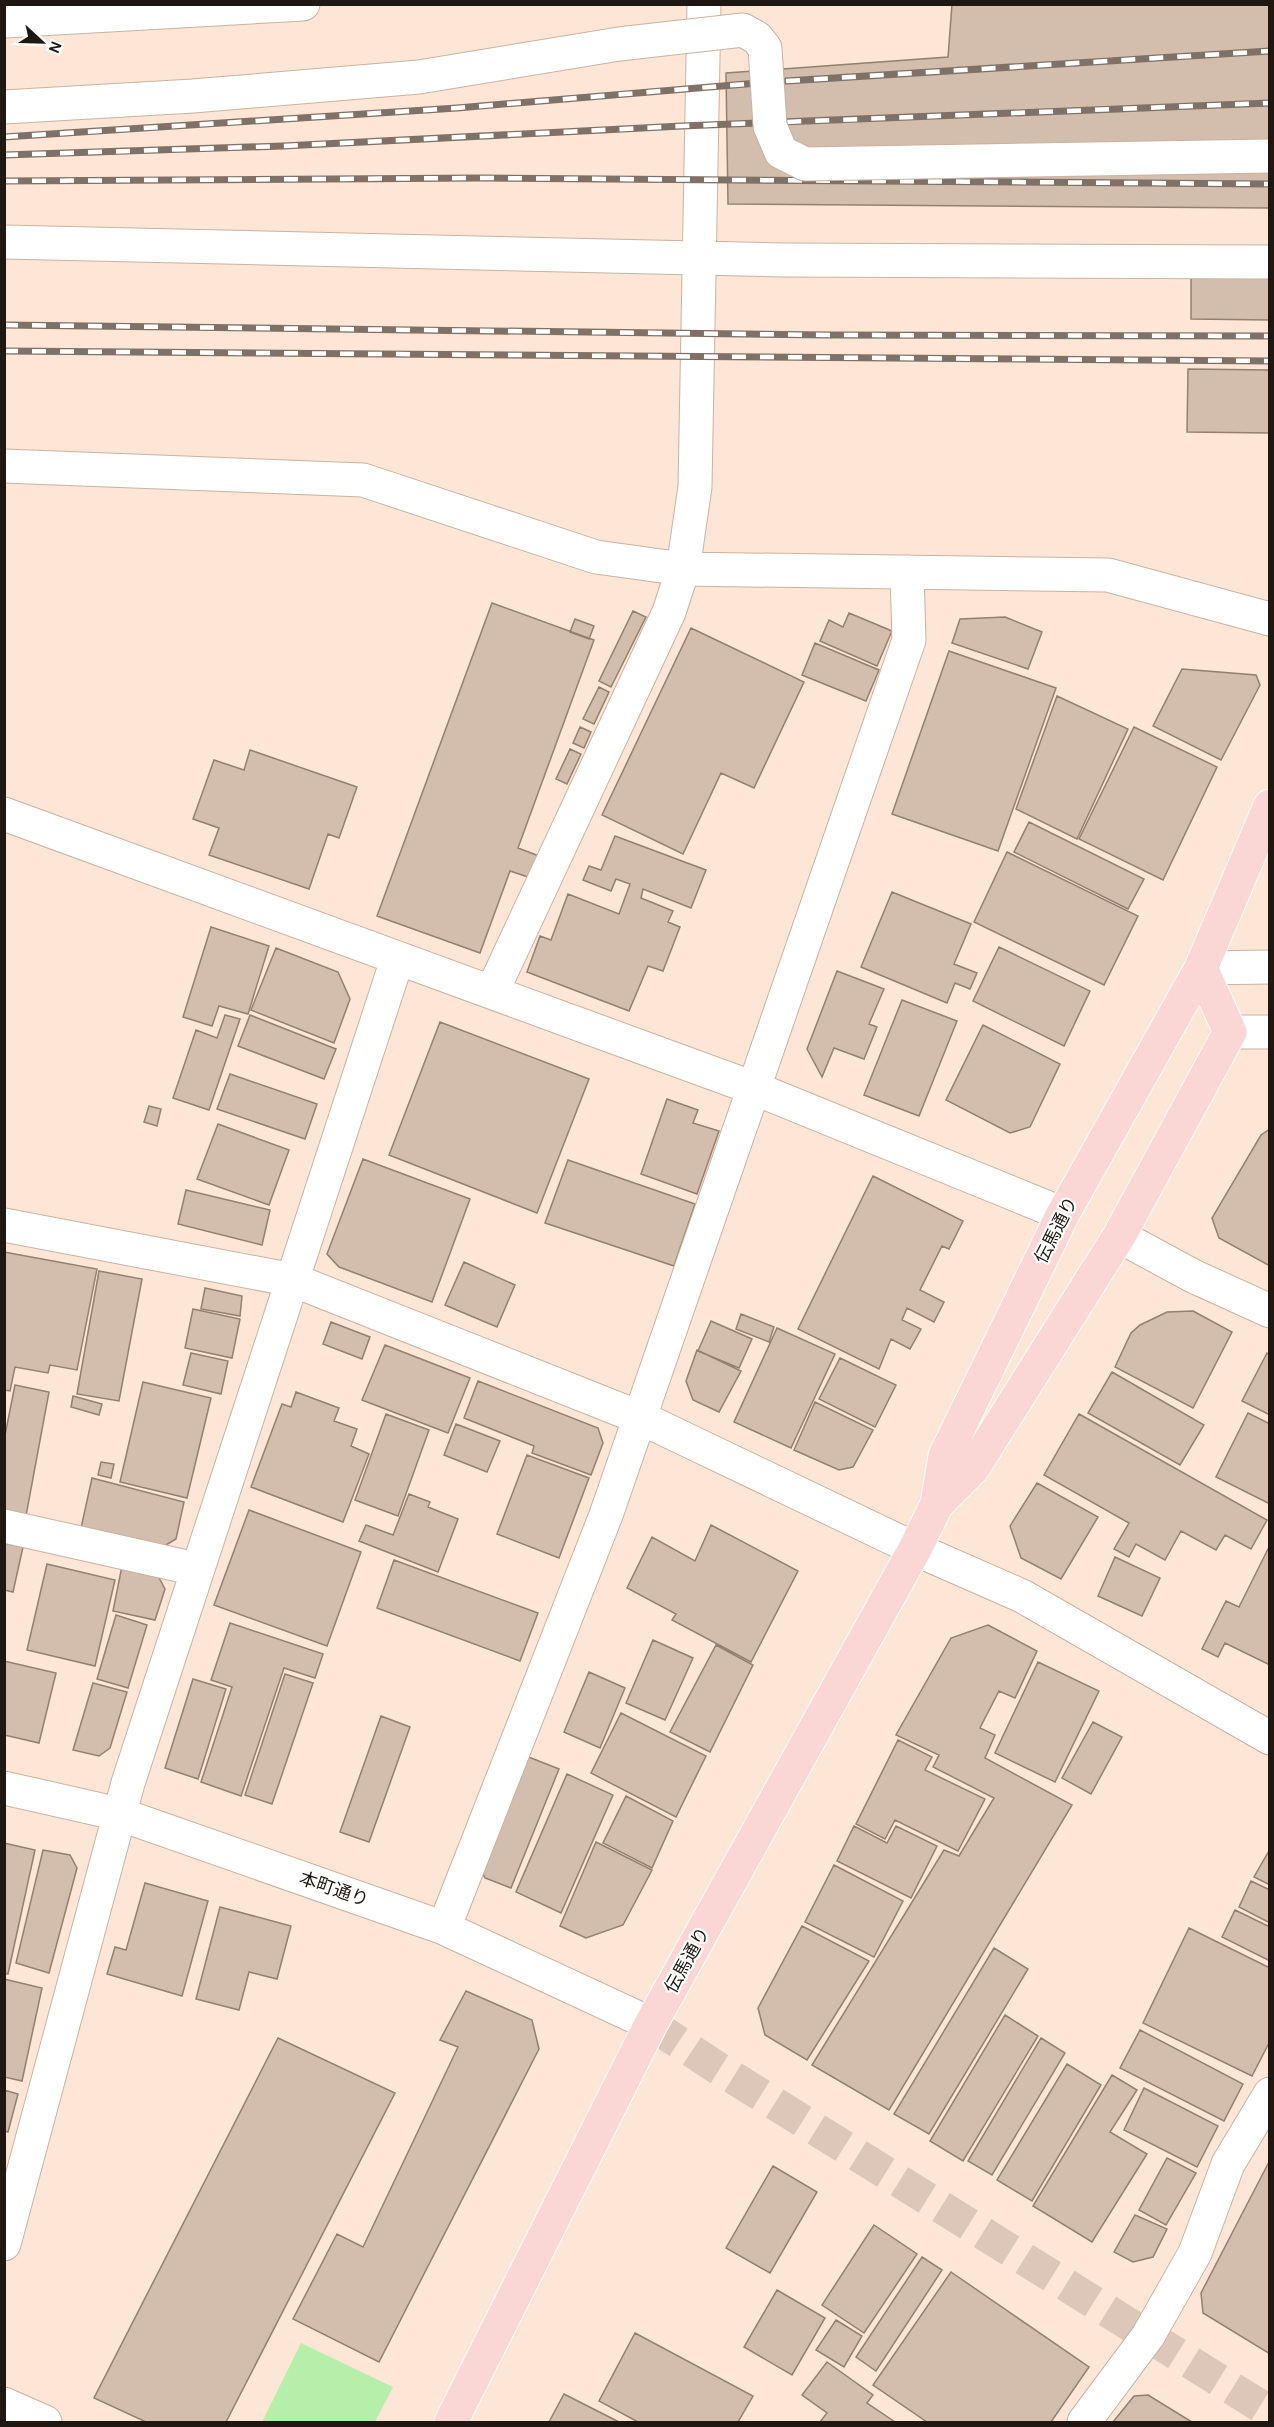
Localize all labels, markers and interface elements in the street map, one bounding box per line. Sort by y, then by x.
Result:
north arrow [12,12,72,72]
text: N [44,39,66,56]
street label: 伝馬通り [1030,1193,1082,1267]
street label: 本町通り [296,1867,372,1911]
street label: 伝馬通り [660,1923,714,1997]

